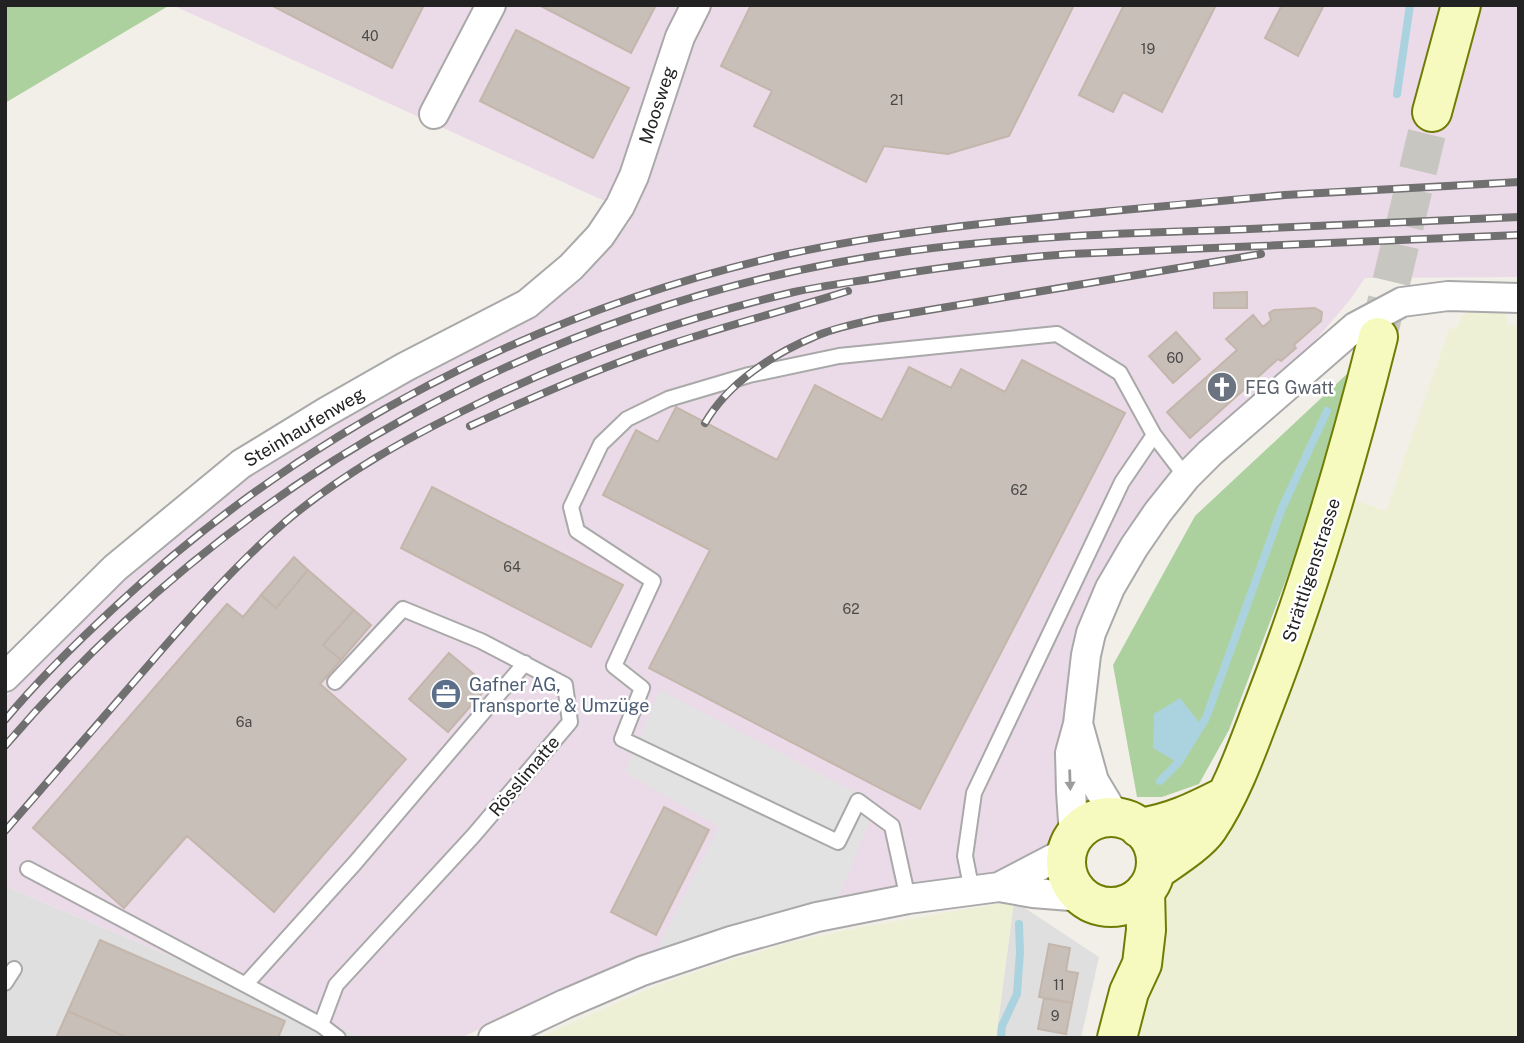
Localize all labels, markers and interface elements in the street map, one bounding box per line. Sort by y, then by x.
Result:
house number: 40 [361,28,379,44]
house number: 19 [1141,41,1155,57]
street label: Moosweg [635,64,679,146]
house number: 21 [890,92,904,108]
house number: 60 [1166,350,1184,366]
church icon: FEG Gwatt [1205,370,1239,404]
place label: FEG Gwatt [1245,377,1334,398]
street label: Steinhaufenweg [240,383,368,471]
house number: 62 [1010,482,1028,498]
street label: Strättligenstrasse [1278,495,1344,645]
house number: 64 [503,559,521,575]
house number: 62 [842,601,860,617]
place label: Gafner AG, Transporte & Umzüge [469,674,649,716]
office icon: Gafner AG, Transporte & Umzüge [429,677,463,711]
house number: 6a [236,714,252,730]
street label: Rösslimatte [484,732,564,820]
one-way arrow [1065,769,1076,791]
house number: 11 [1053,977,1065,993]
house number: 9 [1051,1008,1060,1024]

